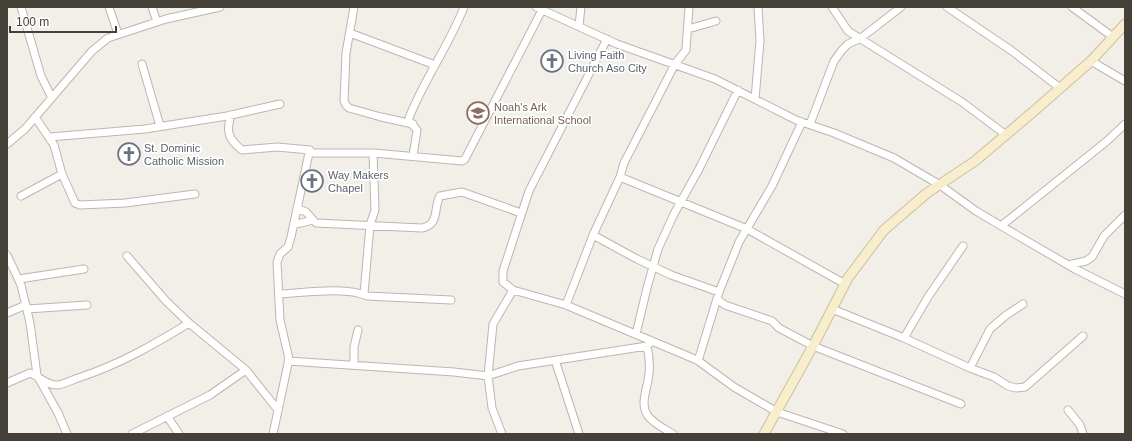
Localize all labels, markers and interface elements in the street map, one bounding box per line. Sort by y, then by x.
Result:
scale bar [10,8,116,34]
text: 100 m [16,15,49,29]
church icon: Living Faith Church Aso City [539,48,565,74]
place label: Living Faith Church Aso City [568,49,647,74]
school or university icon: Noah's Ark International School [465,100,491,126]
place label: Noah's Ark International School [494,101,591,126]
church icon: St. Dominic Catholic Mission [116,141,142,167]
place label: St. Dominic Catholic Mission [144,142,224,167]
church icon: Way Makers Chapel [299,168,325,194]
place label: Way Makers Chapel [328,169,389,194]

